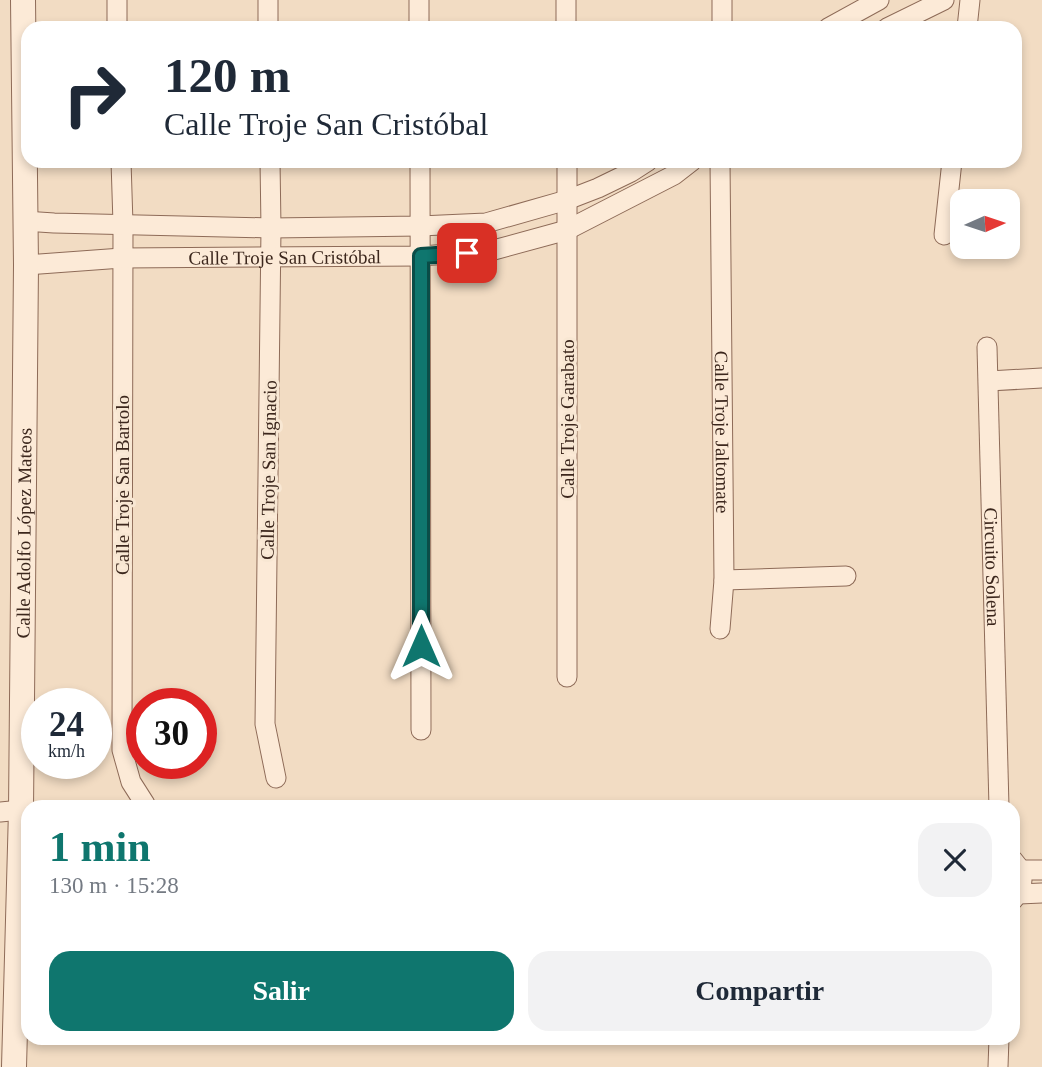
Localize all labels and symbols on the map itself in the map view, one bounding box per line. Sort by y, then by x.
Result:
north arrow [950,189,1020,259]
pin [437,223,497,283]
street label: Calle Troje San Cristóbal [188,246,381,269]
street label: Calle Troje Garabato [557,339,578,499]
street label: Calle Troje Jaltomate [711,351,733,513]
street label: Calle Troje San Ignacio [256,380,281,560]
street label: Calle Troje San Bartolo [112,395,133,575]
street label: Calle Adolfo López Mateos [13,428,36,639]
street label: Circuito Solena [980,507,1004,627]
position arrow [384,609,458,683]
speed limit sign: 30 [126,688,217,779]

